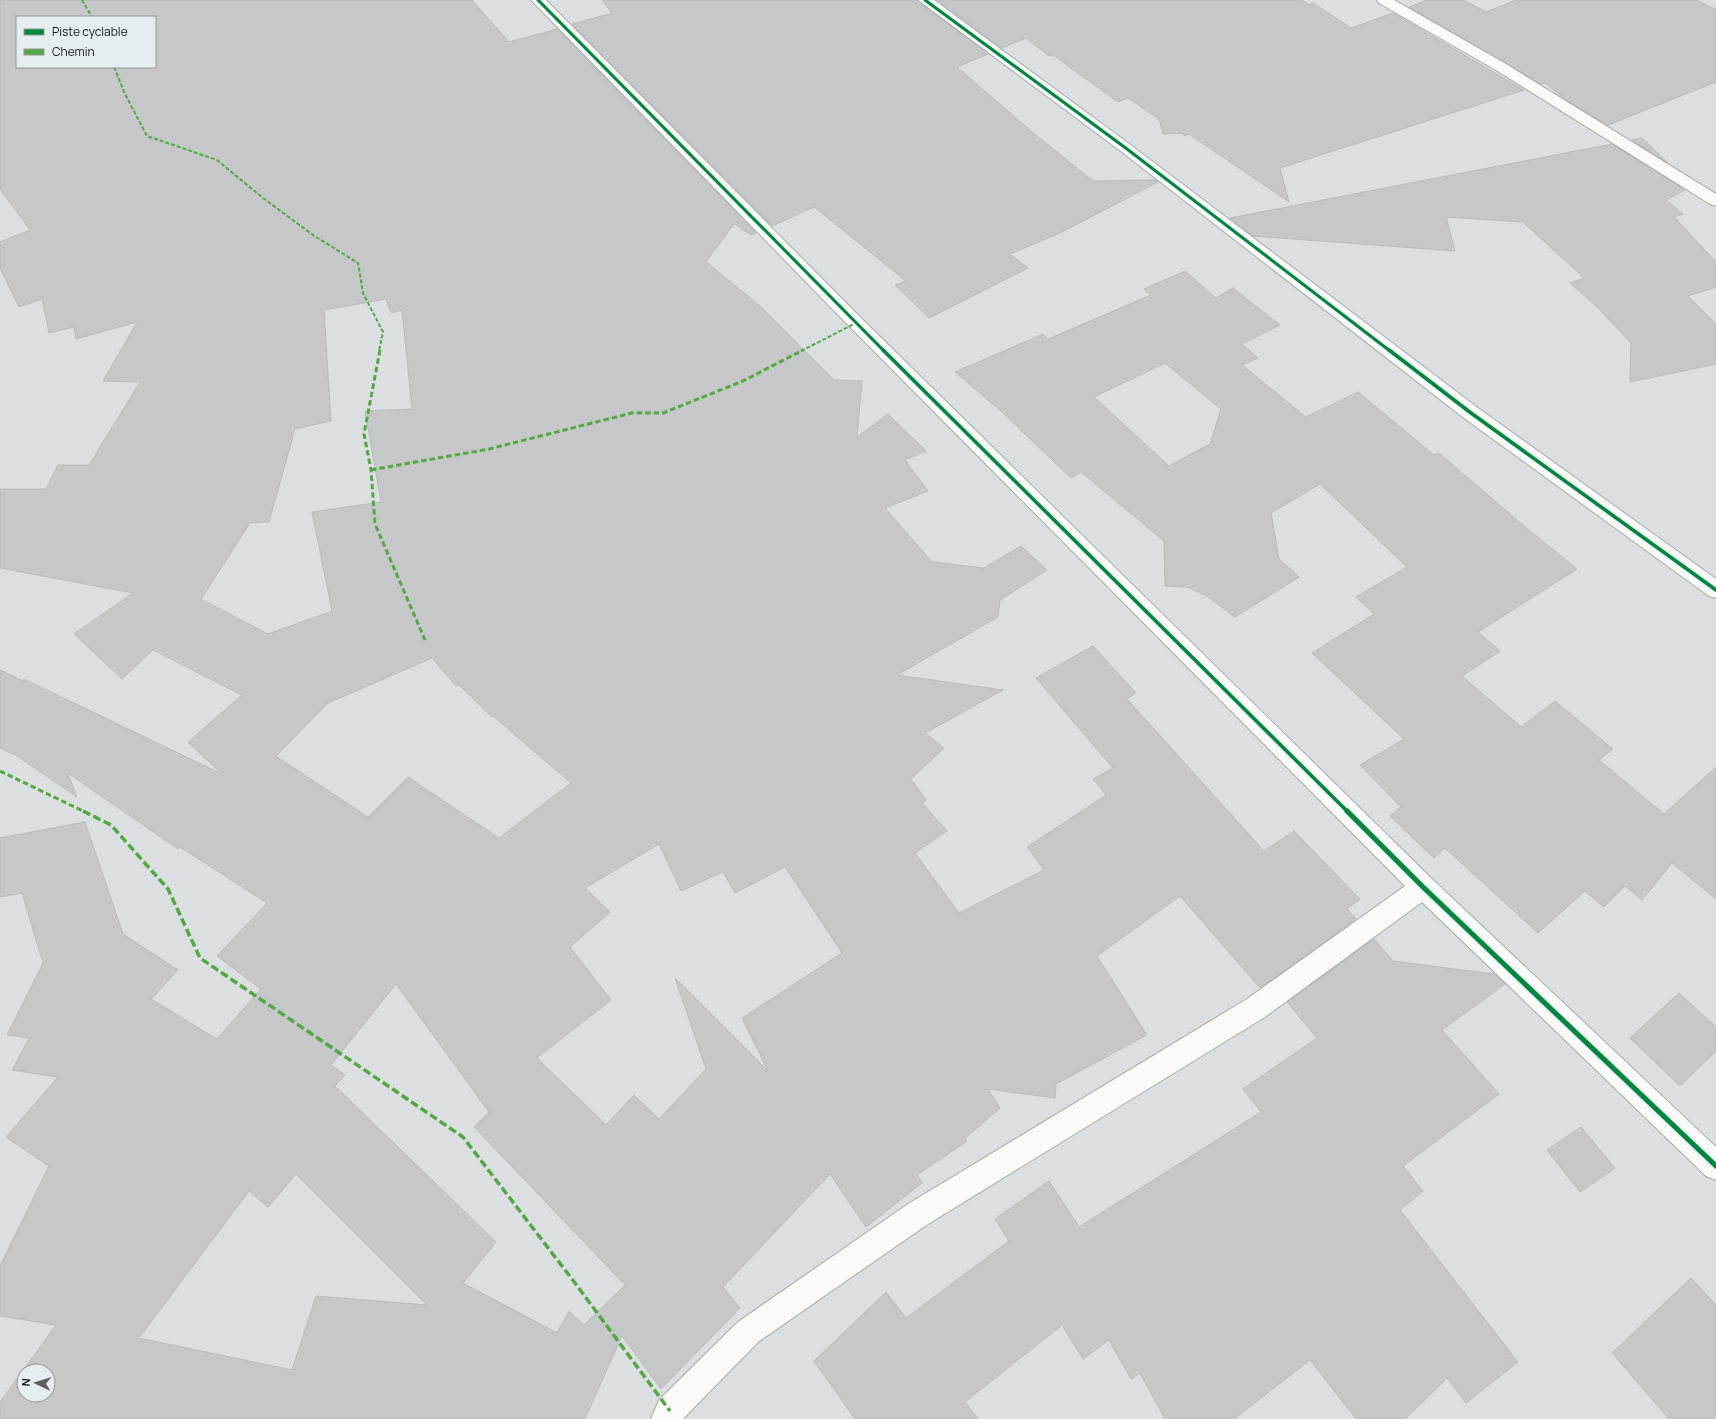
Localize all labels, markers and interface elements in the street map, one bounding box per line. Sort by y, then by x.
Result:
legend [16,16,156,68]
text: Piste cyclable [52,23,128,40]
text: Chemin [52,43,95,60]
north arrow [16,1363,56,1403]
text: N [18,1378,33,1387]

